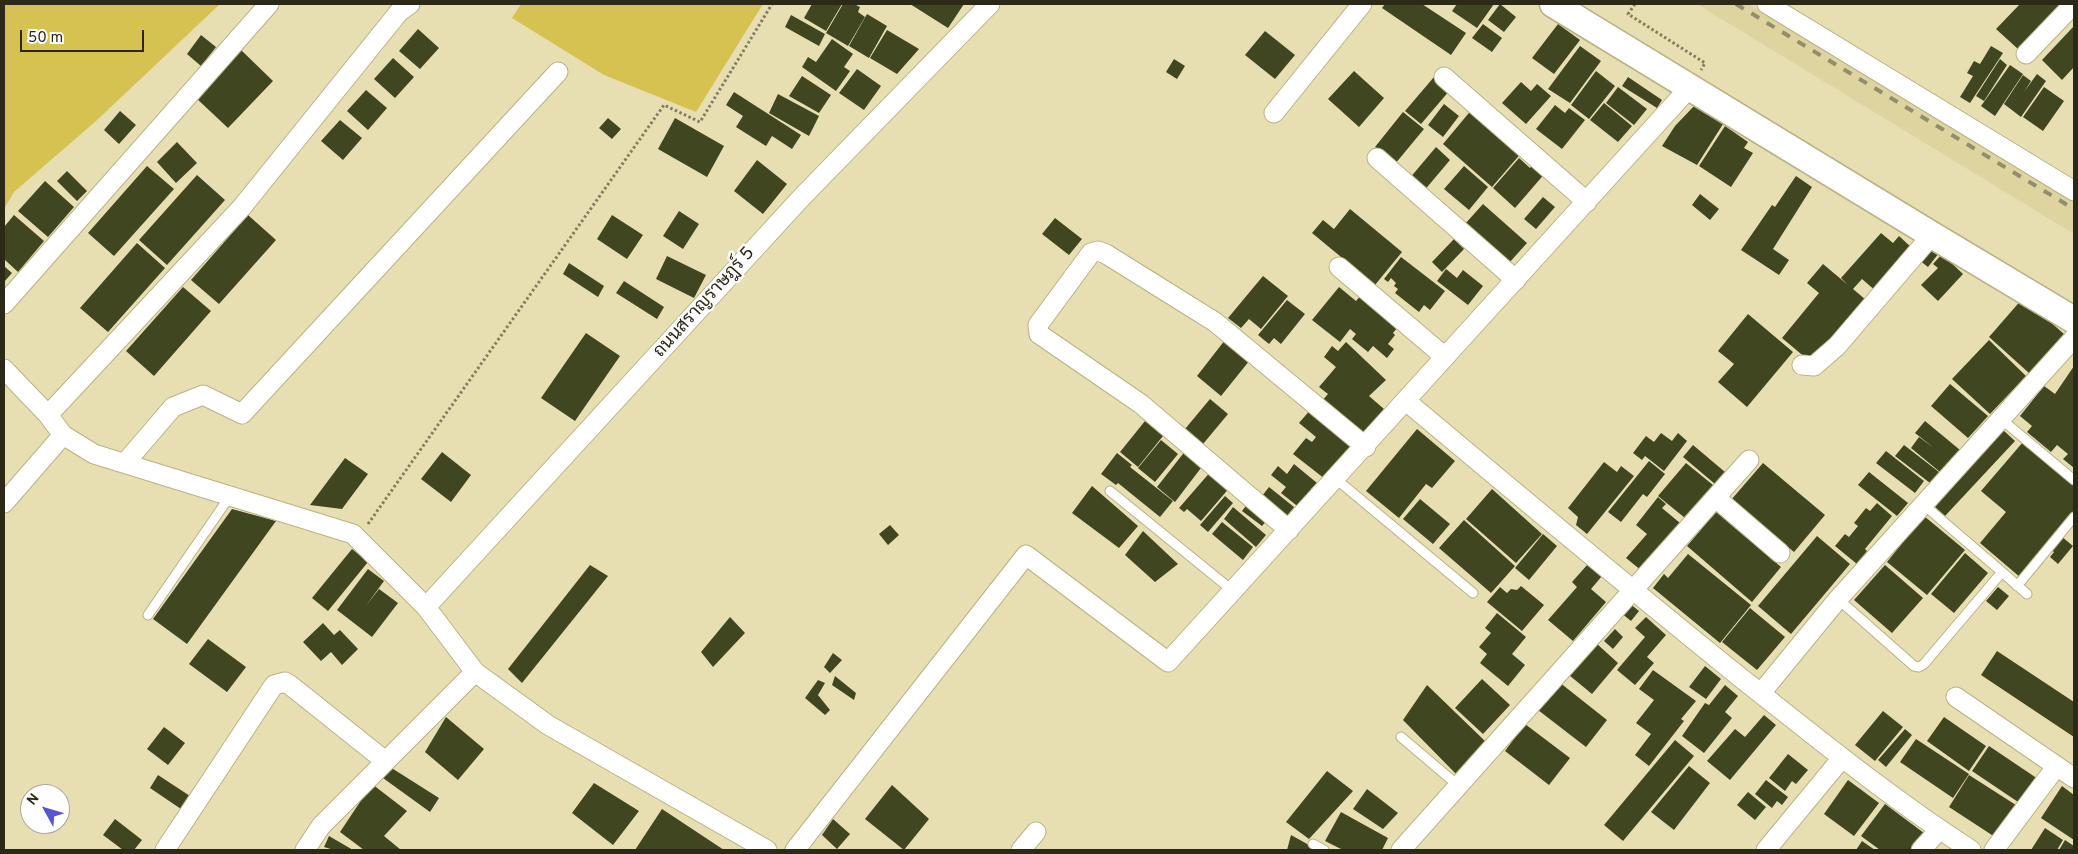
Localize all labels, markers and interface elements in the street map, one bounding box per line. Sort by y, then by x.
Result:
scale bar [22,20,146,52]
text: 50 m [28,29,63,48]
street label: ถนนสราญราษฎร์ 5 [650,243,760,363]
north arrow [20,784,70,834]
text: N [24,791,44,809]

